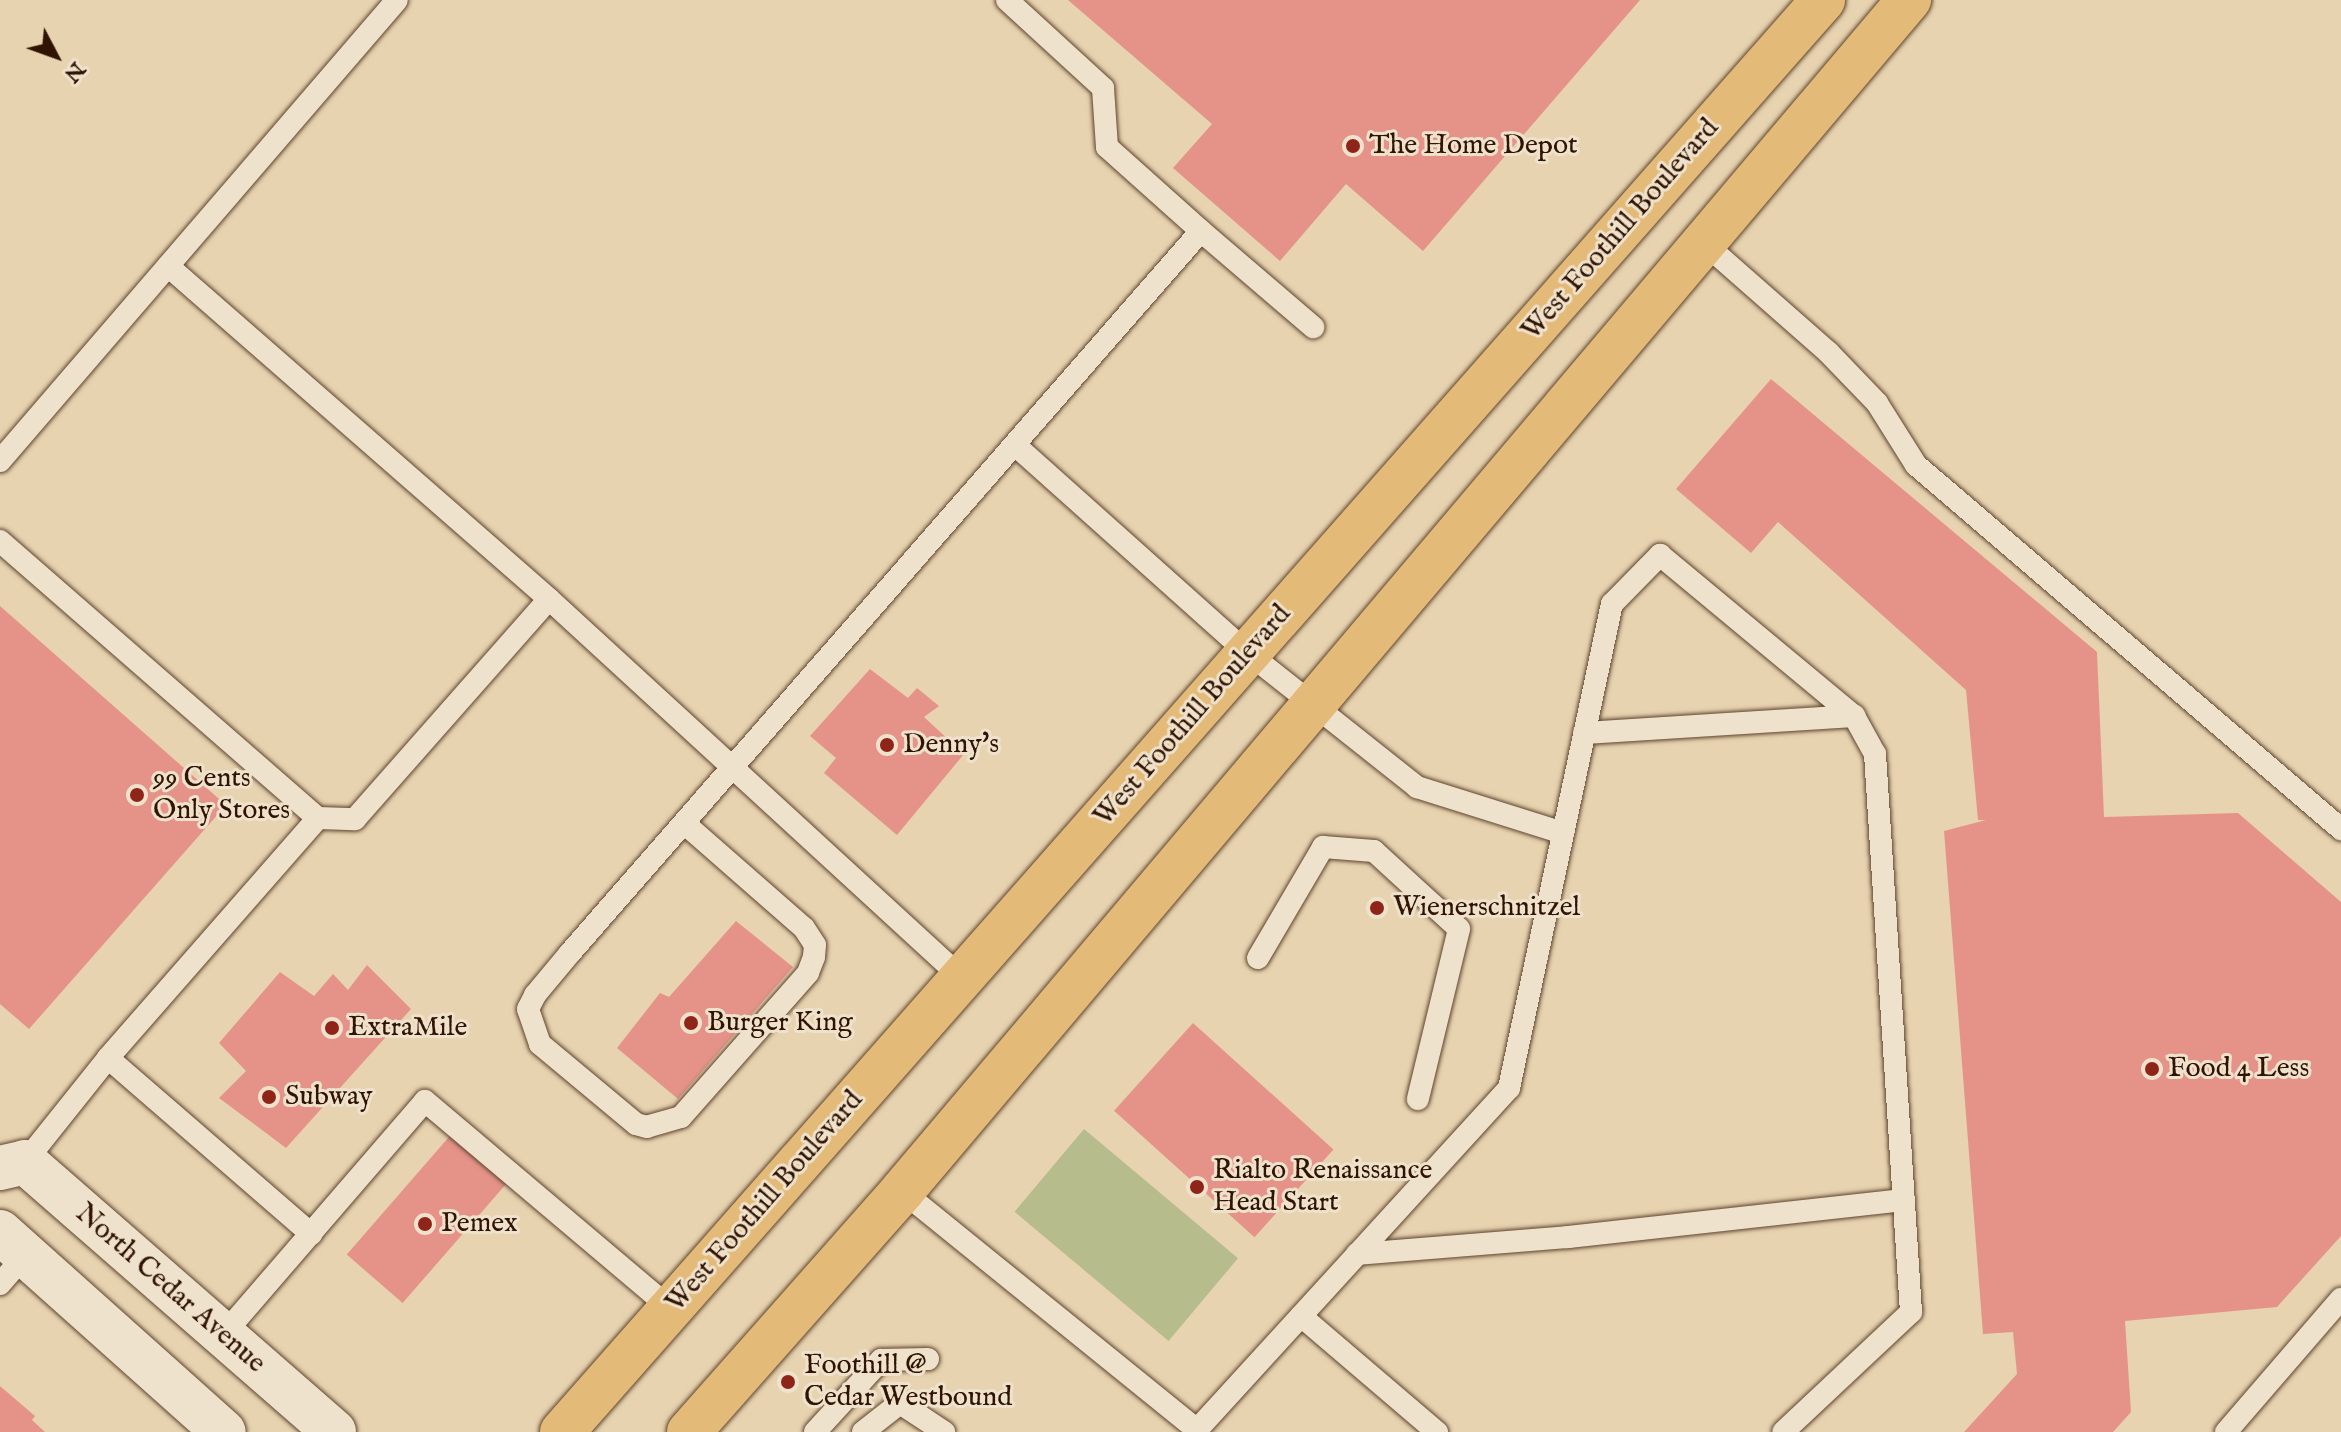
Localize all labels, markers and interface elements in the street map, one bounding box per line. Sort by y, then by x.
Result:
north arrow [16,16,96,96]
text: N [57,55,91,88]
street label: West Foothill Boulevard [1516,112,1726,348]
place label: The Home Depot [1369,129,1578,163]
marker: The Home Depot [1344,137,1362,155]
street label: West Foothill Boulevard [1088,598,1298,834]
place label: Denny's [903,728,999,762]
marker: Denny's [878,736,896,754]
place label: 99 Cents Only Stores [153,762,290,828]
marker: 99 Cents Only Stores [128,786,146,804]
place label: Wienerschnitzel [1393,891,1580,925]
marker: Wienerschnitzel [1368,899,1386,917]
place label: Burger King [707,1006,853,1040]
place label: ExtraMile [348,1011,467,1045]
marker: Burger King [682,1014,700,1032]
marker: ExtraMile [323,1019,341,1037]
place label: Food 4 Less [2168,1052,2309,1086]
marker: Food 4 Less [2143,1060,2161,1078]
place label: Subway [285,1080,372,1114]
street label: West Foothill Boulevard [660,1084,870,1320]
marker: Subway [260,1088,278,1106]
place label: Rialto Renaissance Head Start [1213,1154,1432,1220]
marker: Rialto Renaissance Head Start [1188,1178,1206,1196]
street label: North Cedar Avenue [68,1197,272,1381]
place label: Pemex [441,1207,518,1241]
marker: Pemex [416,1215,434,1233]
place label: Foothill @ Cedar Westbound [804,1349,1012,1415]
marker: Foothill @ Cedar Westbound [779,1373,797,1391]

